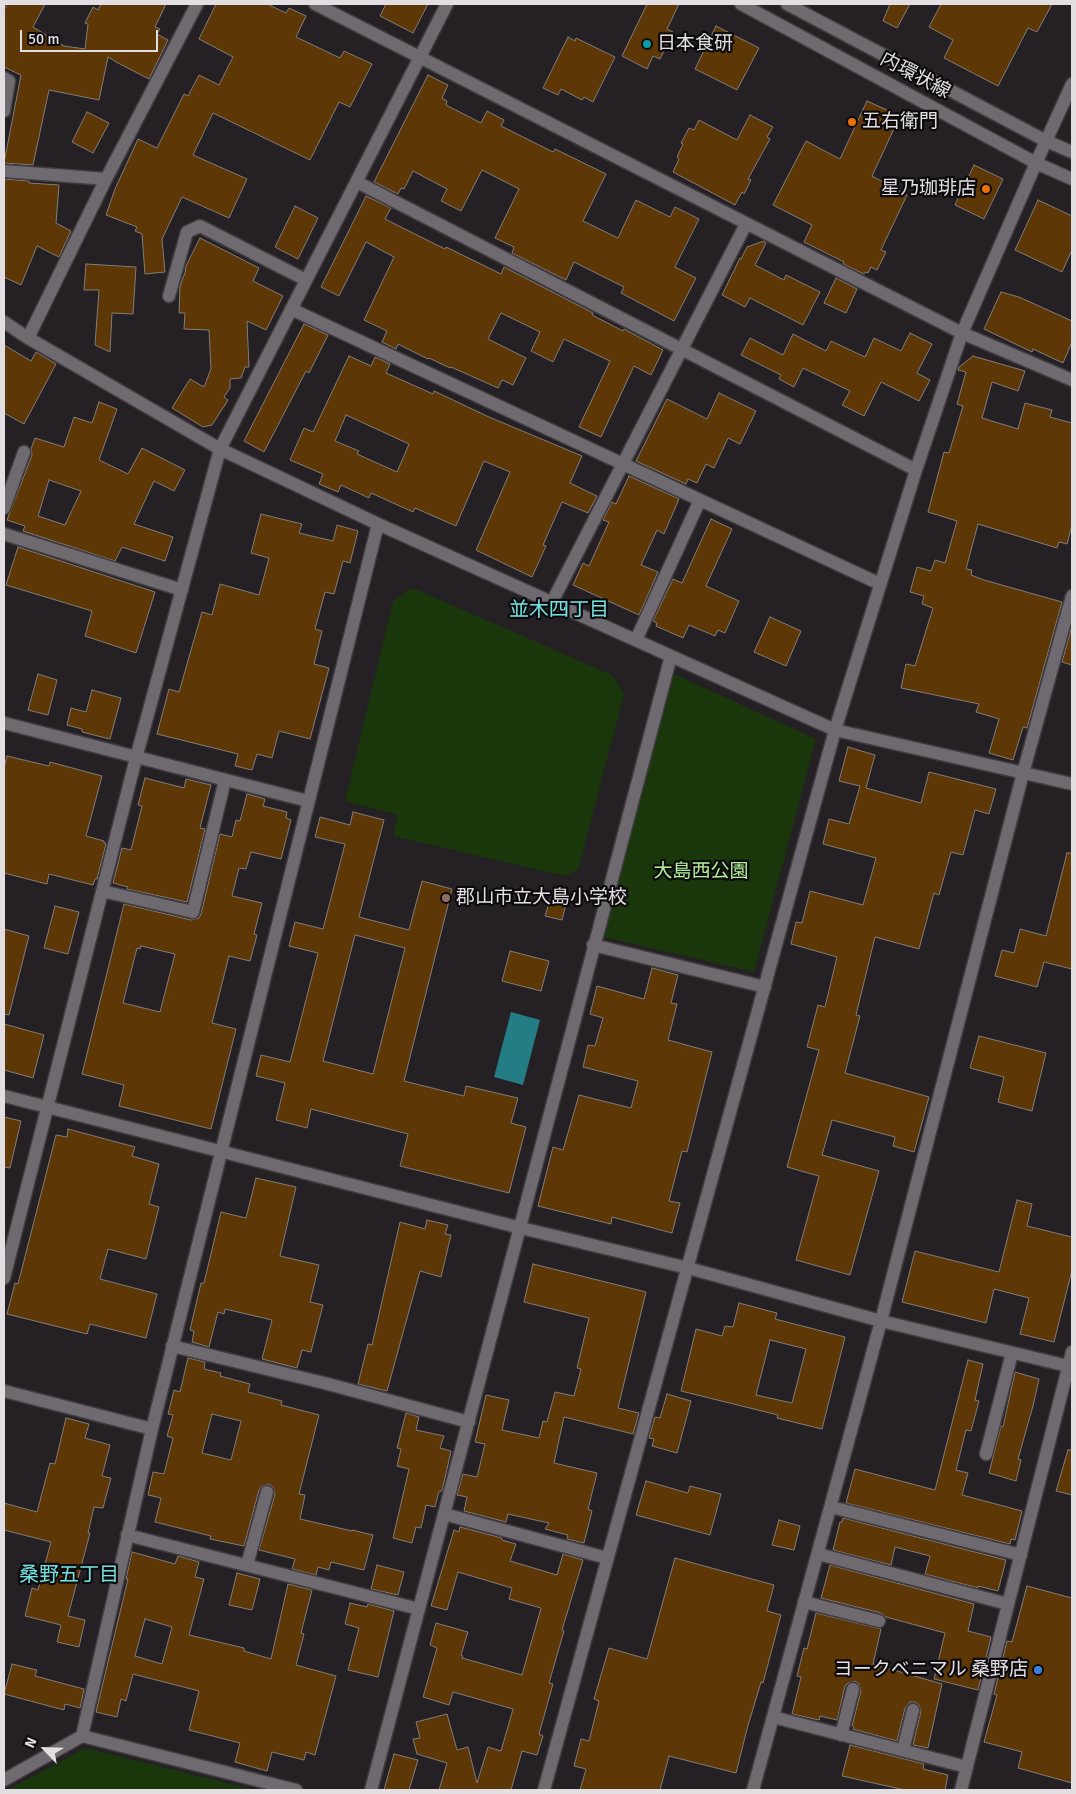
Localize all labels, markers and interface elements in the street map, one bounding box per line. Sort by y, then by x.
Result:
scale bar [22,20,160,52]
text: 50 m [28,30,59,48]
place label: 日本食研 [657,33,733,55]
marker: 日本食研 [641,38,653,50]
street label: 内環状線 [876,48,954,104]
place label: 五右衛門 [862,111,938,133]
marker: 五右衛門 [846,116,858,128]
place label: 星乃珈琲店 [881,178,976,200]
marker: 星乃珈琲店 [980,183,992,195]
district label: 並木四丁目 [509,599,609,623]
park label: 大島西公園 [654,861,748,883]
place label: 郡山市立大島小学校 [456,887,627,909]
marker: 郡山市立大島小学校 [440,892,452,904]
district label: 桑野五丁目 [19,1564,119,1588]
place label: ヨークベニマル 桑野店 [834,1659,1028,1681]
marker: ヨークベニマル 桑野店 [1032,1664,1044,1676]
north arrow [20,1724,70,1774]
text: N [21,1735,41,1751]

